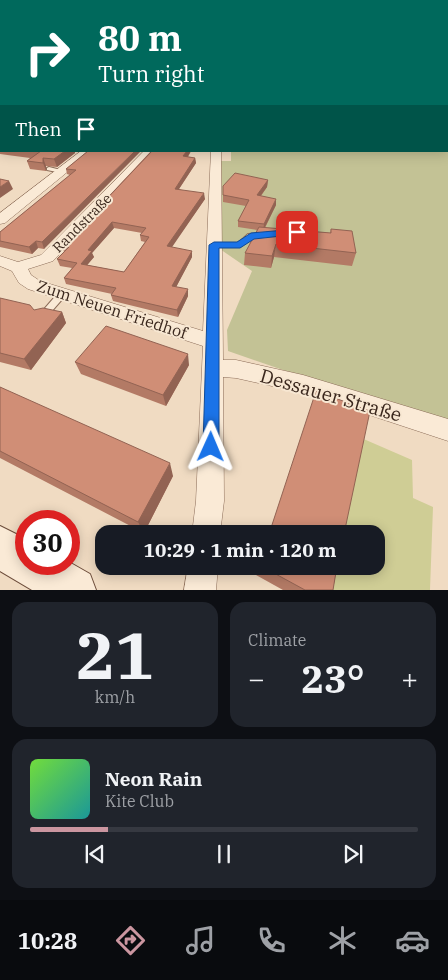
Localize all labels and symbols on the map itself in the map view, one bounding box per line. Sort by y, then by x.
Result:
street label: Randstraße [49,190,115,256]
pin [276,211,318,253]
street label: Zum Neuen Friedhof [34,275,191,343]
street label: Dessauer Straße [257,363,405,427]
position arrow [184,420,236,472]
speed limit sign: 30 [15,510,80,575]

